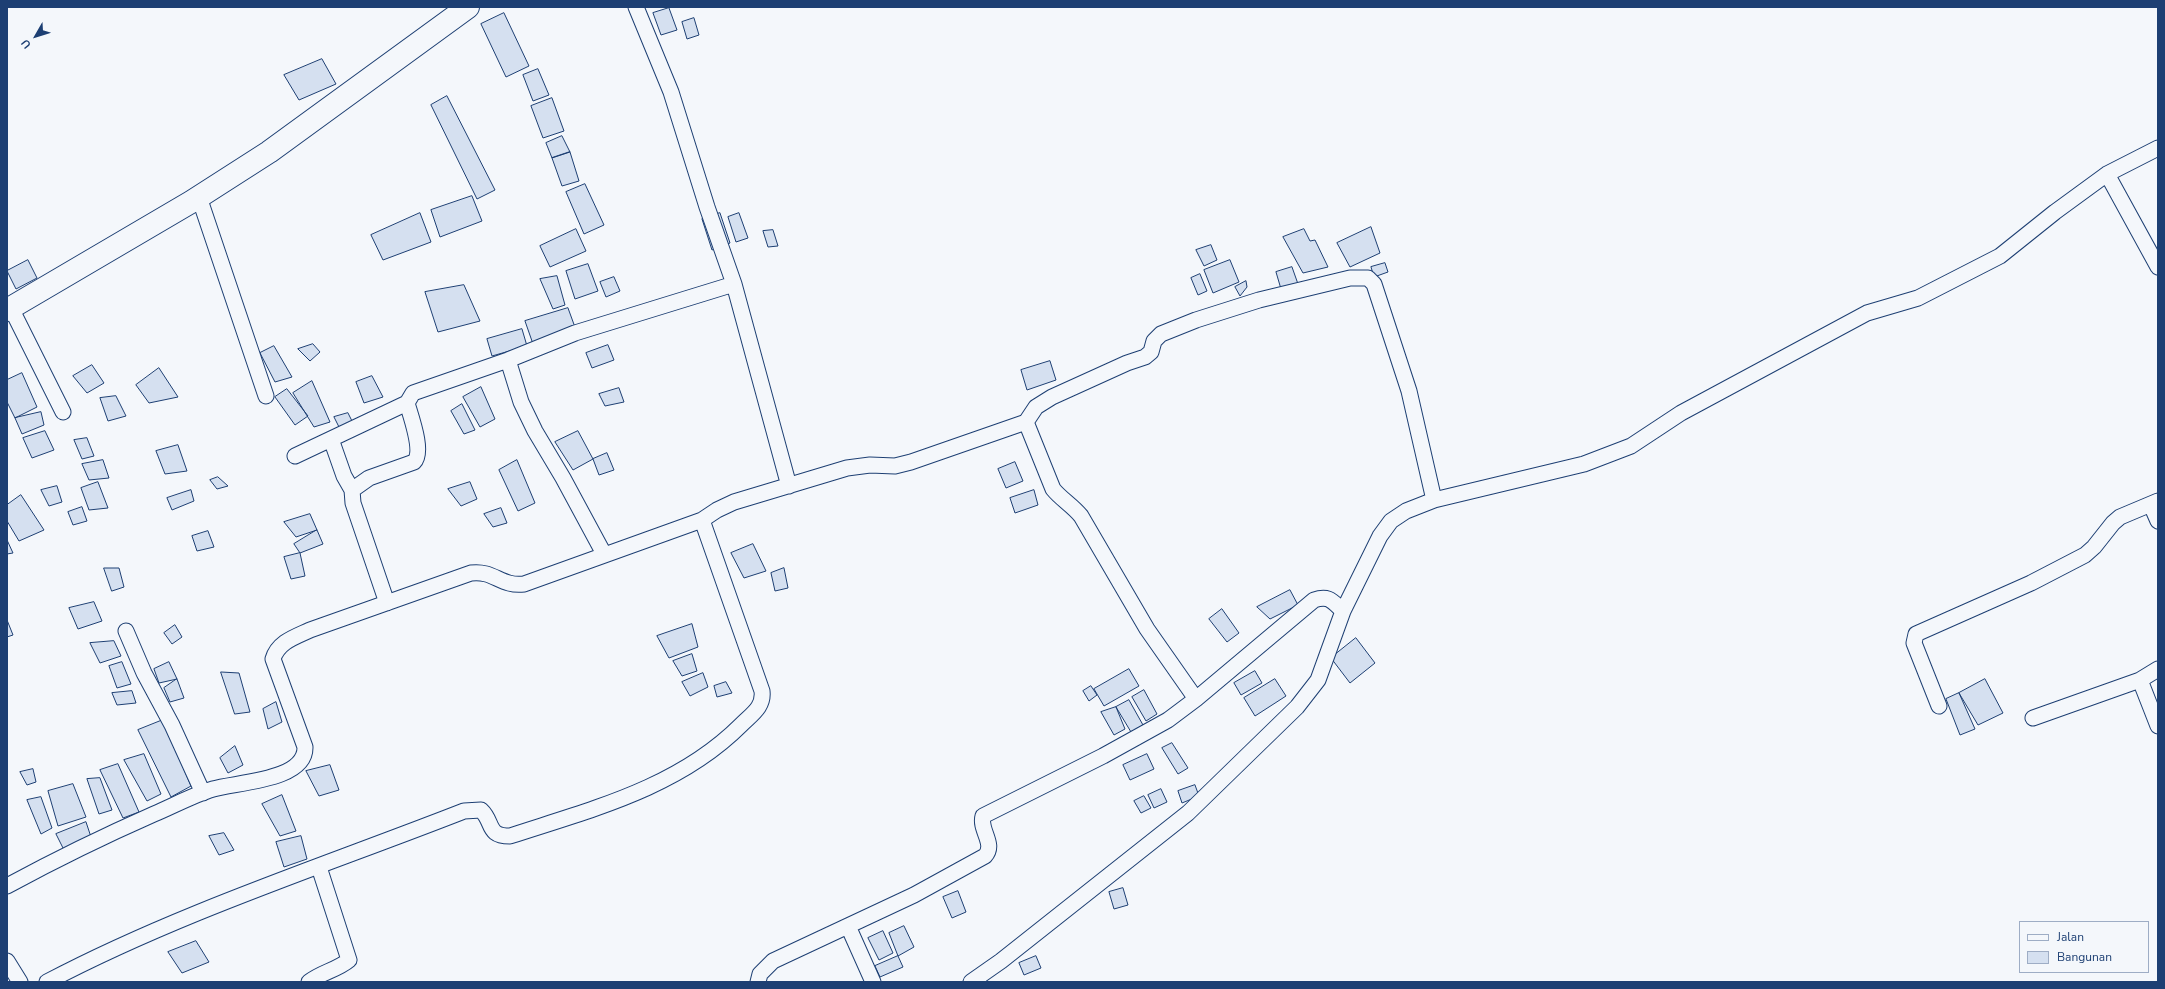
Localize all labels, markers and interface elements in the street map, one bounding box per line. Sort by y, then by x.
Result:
north arrow [16,16,56,56]
text: U [18,36,35,52]
legend [2019,921,2149,973]
text: Jalan [2057,929,2084,945]
text: Bangunan [2057,949,2112,965]

